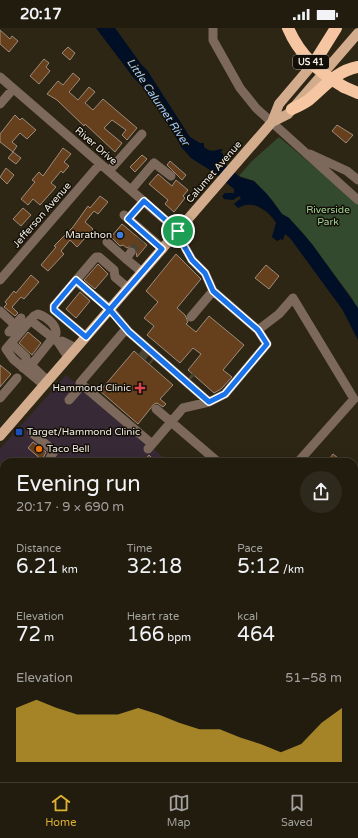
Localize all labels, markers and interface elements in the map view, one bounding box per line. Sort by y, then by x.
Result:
text: 20:17 [20,5,62,23]
road number: US 41 [293,55,329,69]
water label: Little Calumet River [124,56,193,150]
street label: River Drive [73,125,120,168]
street label: Calumet Avenue [184,138,244,205]
street label: Jefferson Avenue [10,180,74,250]
park label: Riverside Park [306,204,350,228]
pin [161,214,195,248]
icon: arrive [167,220,189,242]
place label: Marathon [65,229,112,241]
marker: Marathon [115,230,125,240]
place label: Hammond Clinic [53,382,131,394]
marker: Hammond Clinic [134,382,146,394]
place label: Target/Hammond Clinic [27,426,140,438]
marker: Target/Hammond Clinic [14,427,24,437]
place label: Taco Bell [47,443,89,455]
marker: Taco Bell [34,444,44,454]
text: Evening run [16,471,141,497]
button: share [300,471,342,513]
text: 20:17 · 9 × 690 m [16,499,124,515]
text: Distance [16,542,61,555]
text: Time [127,542,152,555]
text: Pace [237,542,263,555]
text: 6.21 [16,555,59,579]
text: 32:18 [127,555,182,579]
text: 5:12 [237,555,280,579]
text: km [59,563,78,576]
text: /km [280,563,304,576]
text: Elevation [16,610,64,623]
text: Heart rate [127,610,179,623]
text: kcal [237,610,258,623]
text: 72 [16,623,41,647]
text: 166 [127,623,164,647]
text: 464 [237,623,275,647]
text: m [41,631,54,644]
text: bpm [164,631,191,644]
text: Elevation [16,670,73,686]
text: 51–58 m [285,670,342,686]
tab: Home [45,792,76,829]
tab: Map [167,792,191,829]
tab: Saved [281,792,313,829]

